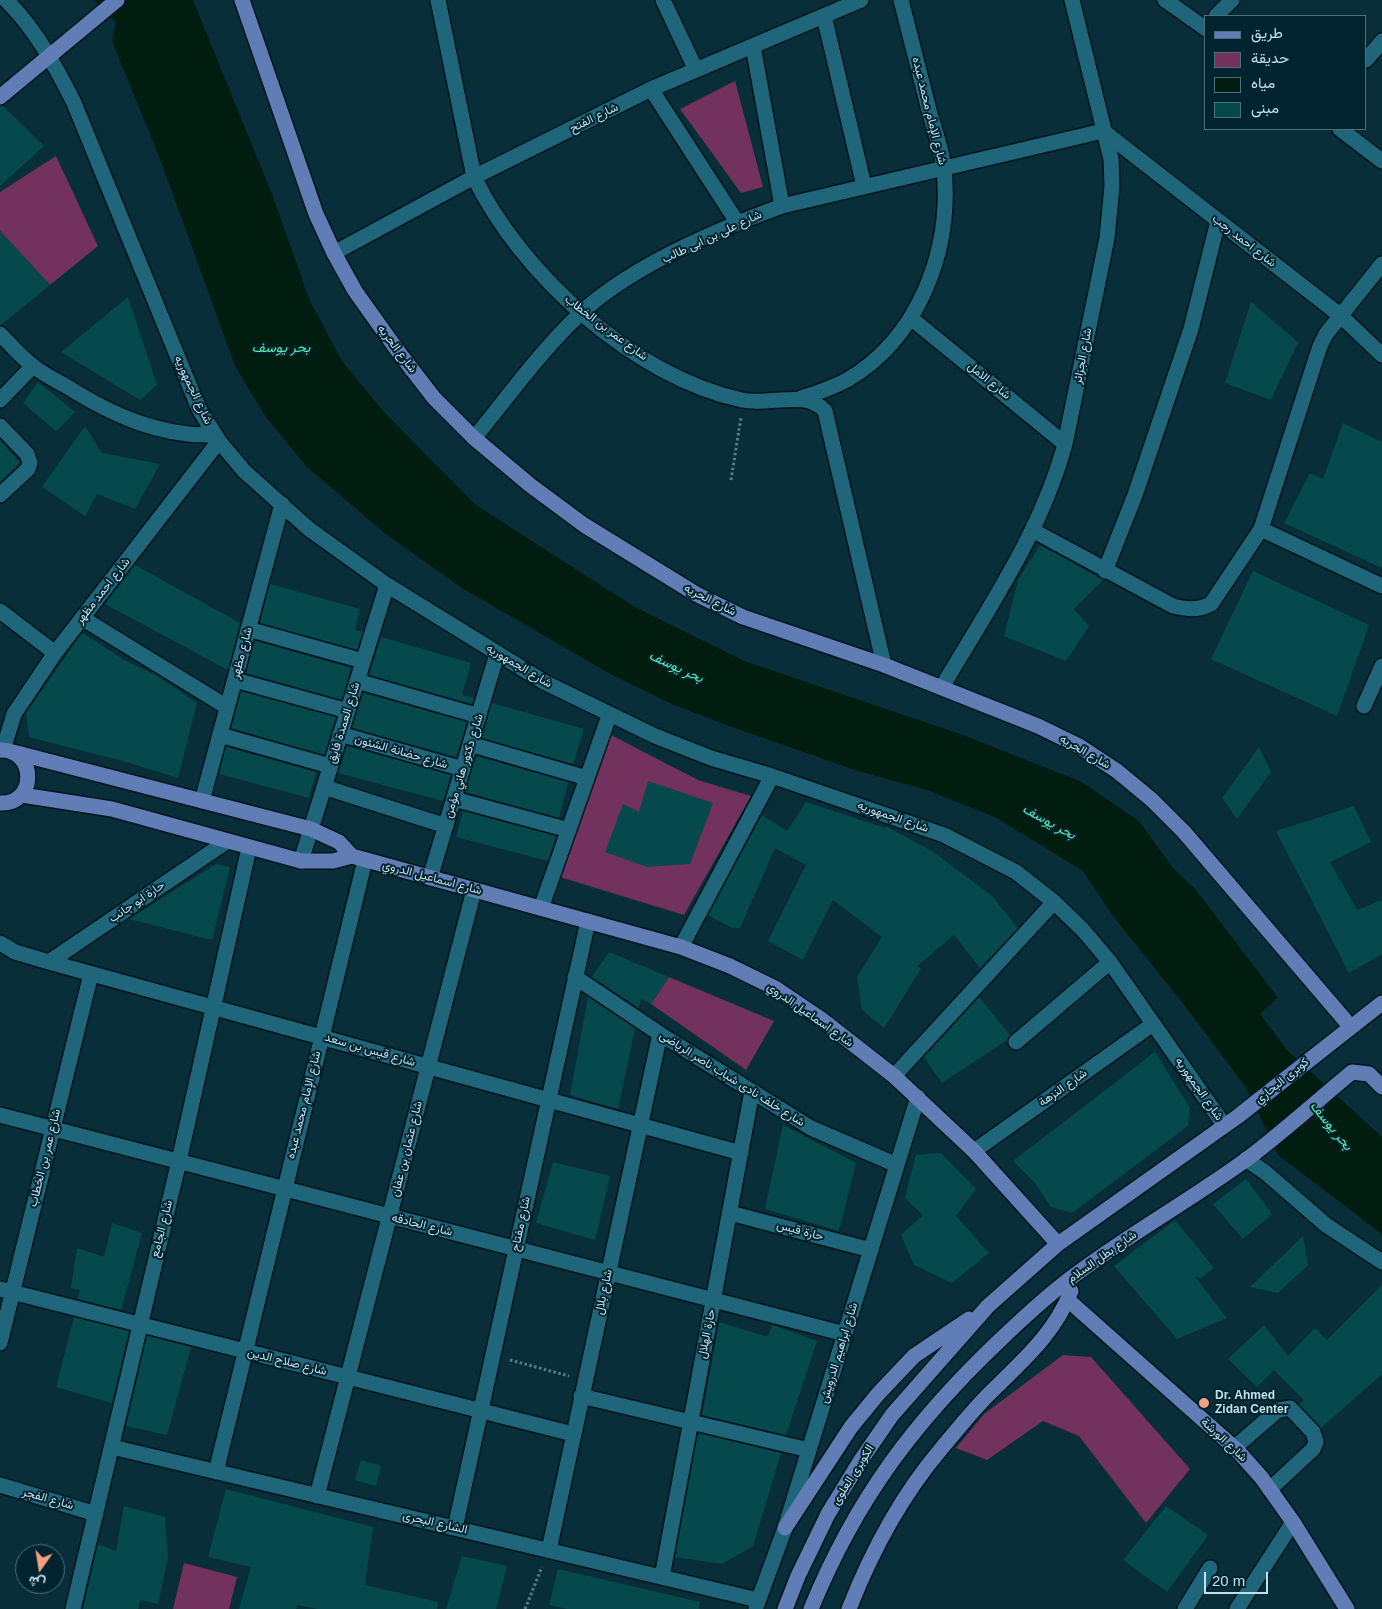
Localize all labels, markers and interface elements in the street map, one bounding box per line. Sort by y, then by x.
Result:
legend [1204,15,1367,130]
text: طريق [1251,24,1283,41]
text: حديقة [1251,49,1289,66]
street label: شارع الإمام محمد عبده [909,56,949,166]
text: مياه [1251,74,1275,91]
text: مبنى [1251,99,1279,116]
street label: شارع الفتح [567,100,621,136]
street label: شارع على بن ابى طالب [660,208,764,266]
street label: شارع احمد رجب [1209,212,1279,270]
street label: شارع عمر بن الخطاب [562,292,650,364]
street label: شارع الحريه [374,322,420,376]
street label: شارع الجزائر [1071,327,1095,385]
water label: بحر يوسف [252,340,310,356]
street label: شارع الجمهوريه [171,353,215,427]
street label: شارع الامل [964,359,1014,403]
street label: شارع احمد مظهر [73,555,133,627]
street label: شارع الحريه [682,581,738,619]
street label: شارع مظهر [228,626,256,680]
street label: شارع الجمهوريه [484,641,554,691]
water label: بحر يوسف [646,647,706,687]
street label: شارع العمدة فايق [325,681,363,765]
street label: شارع دكتور هاني مؤمن [441,712,487,820]
street label: شارع حضانة الشئون [353,732,449,772]
street label: شارع الحريه [1057,732,1113,772]
street label: شارع الجمهوريه [856,798,930,836]
water label: بحر يوسف [1019,801,1079,843]
street label: شارع اسماعيل الدروي [381,858,483,898]
street label: حارة ابو جانب [106,878,168,926]
street label: شارع اسماعيل الدروي [764,980,856,1050]
street label: شارع خلف نادى شباب ناصر الرياضى [657,1028,807,1130]
street label: شارع قيس بن سعد [323,1030,417,1070]
street label: شارع الإمام محمد عبده [284,1050,324,1160]
street label: شارع الجمهوريه [1172,1055,1226,1123]
street label: كوبرى البحاري [1252,1055,1312,1107]
street label: شارع النزهة [1036,1066,1090,1110]
water label: بحر يوسف [1306,1098,1356,1154]
street label: شارع عثمان بن عفان [388,1099,426,1199]
street label: شارع عمر بن الخطاب [26,1108,64,1208]
street label: شارع مفتاح [508,1195,534,1253]
street label: شارع الجامع [148,1199,176,1259]
street label: شارع الحادقه [390,1210,454,1240]
street label: حارة قيس [775,1218,825,1244]
street label: شارع بطل السلام [1065,1228,1139,1286]
street label: شارع بلال [592,1268,616,1316]
street label: شارع ابراهيم الدرويش [817,1301,861,1405]
street label: حارة الهلال [695,1308,719,1360]
street label: شارع صلاح الدين [246,1345,328,1379]
place label: Dr. Ahmed Zidan Center [1215,1389,1288,1417]
marker: Dr. Ahmed Zidan Center [1197,1396,1211,1410]
street label: شارع الورشة [1198,1415,1250,1465]
street label: الكوبرى العلوى [829,1442,877,1508]
street label: شارع الفجر [21,1485,75,1513]
street label: الشارع البحرى [401,1509,469,1537]
north arrow [15,1544,65,1594]
scale bar [1207,1562,1271,1594]
text: 20 m [1212,1572,1245,1589]
text: ش [27,1573,47,1592]

